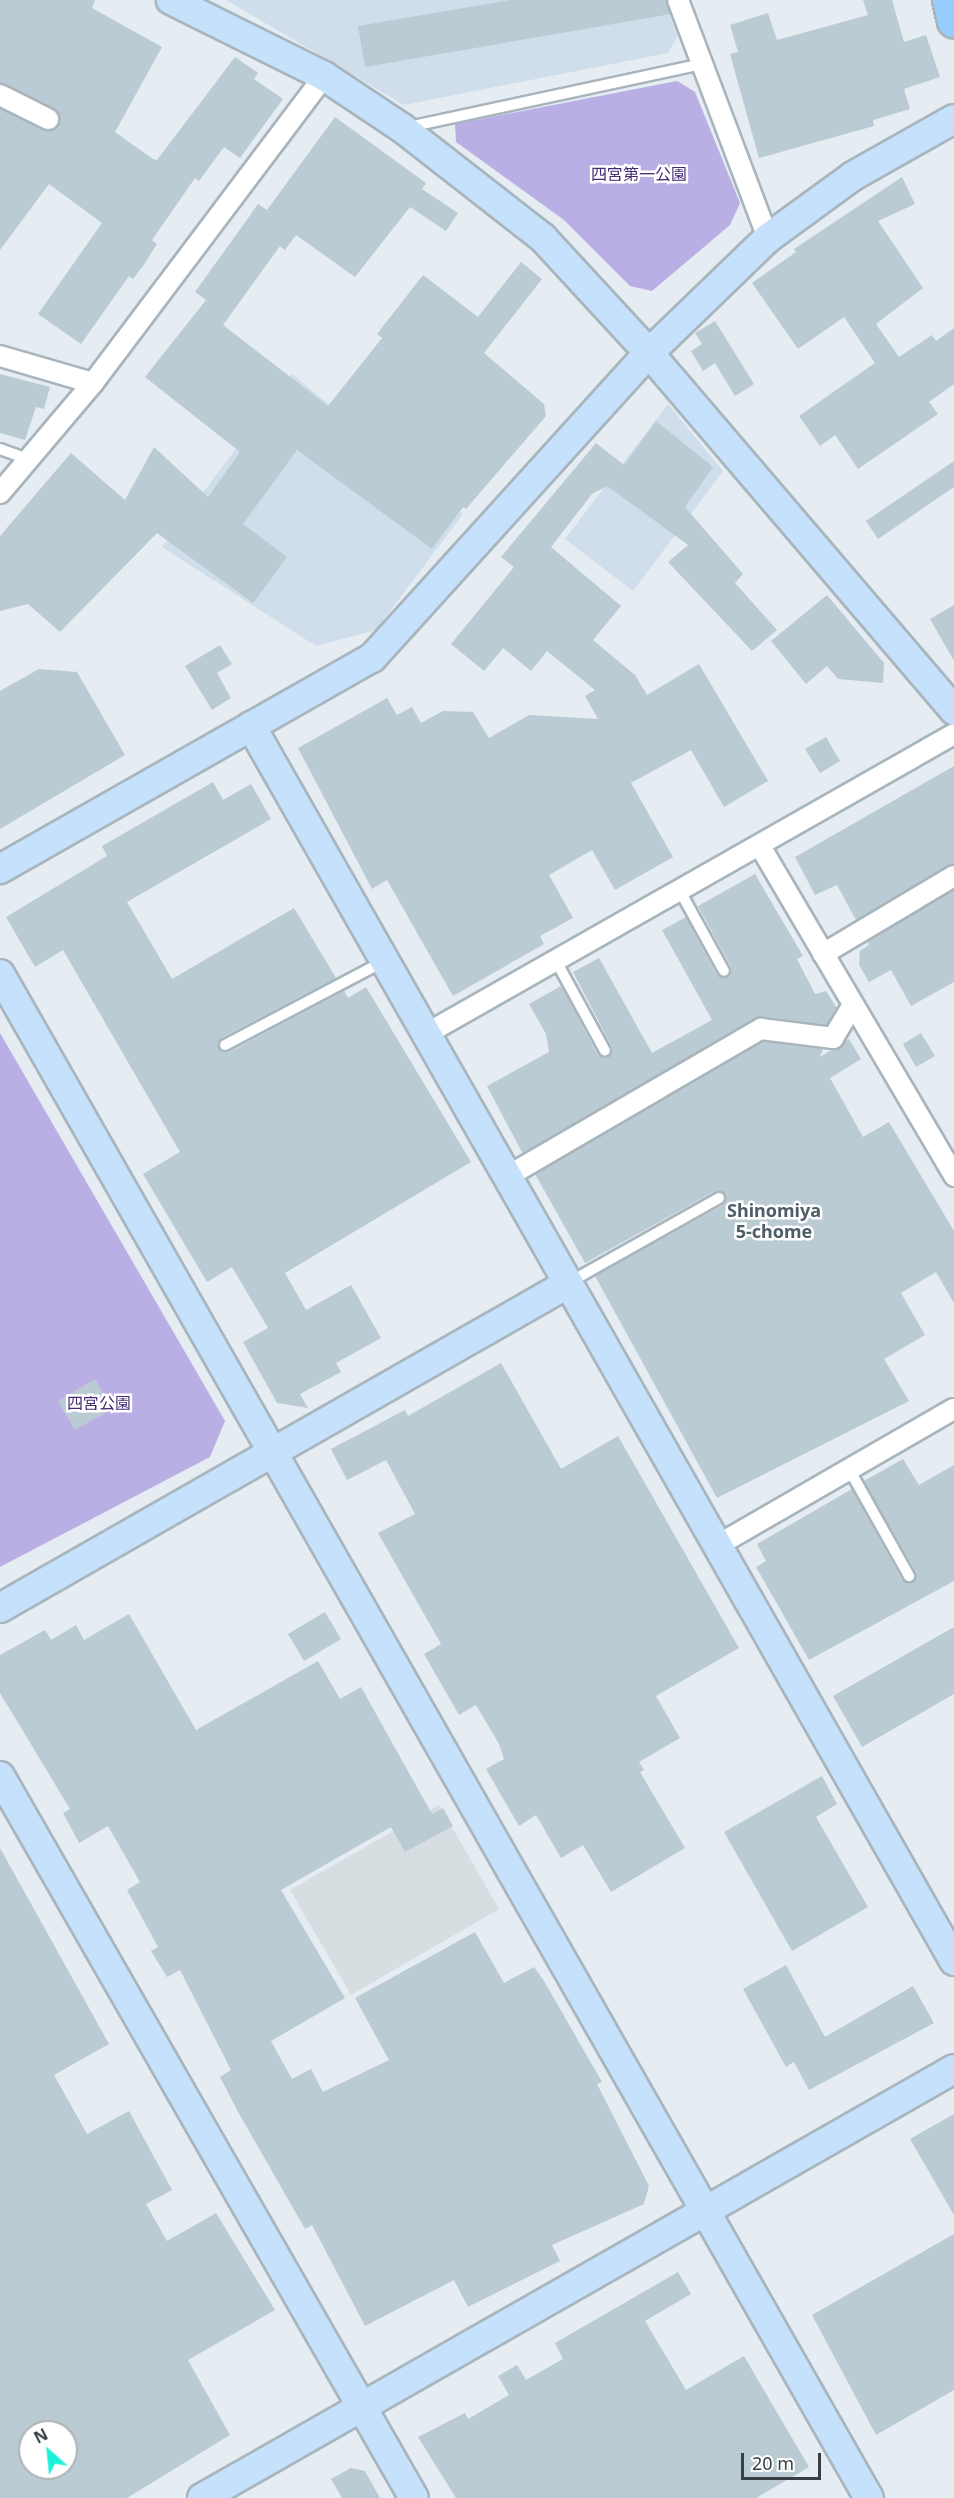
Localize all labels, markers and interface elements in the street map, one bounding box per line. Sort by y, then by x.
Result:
park label: 四宮第一公園 [591,164,687,184]
district label: Shinomiya 5-chome [727,1200,821,1242]
park label: 四宮公園 [67,1393,131,1413]
north arrow [18,2420,78,2480]
text: N [30,2423,52,2449]
scale bar [744,2441,824,2479]
text: 20 m [752,2451,794,2475]

